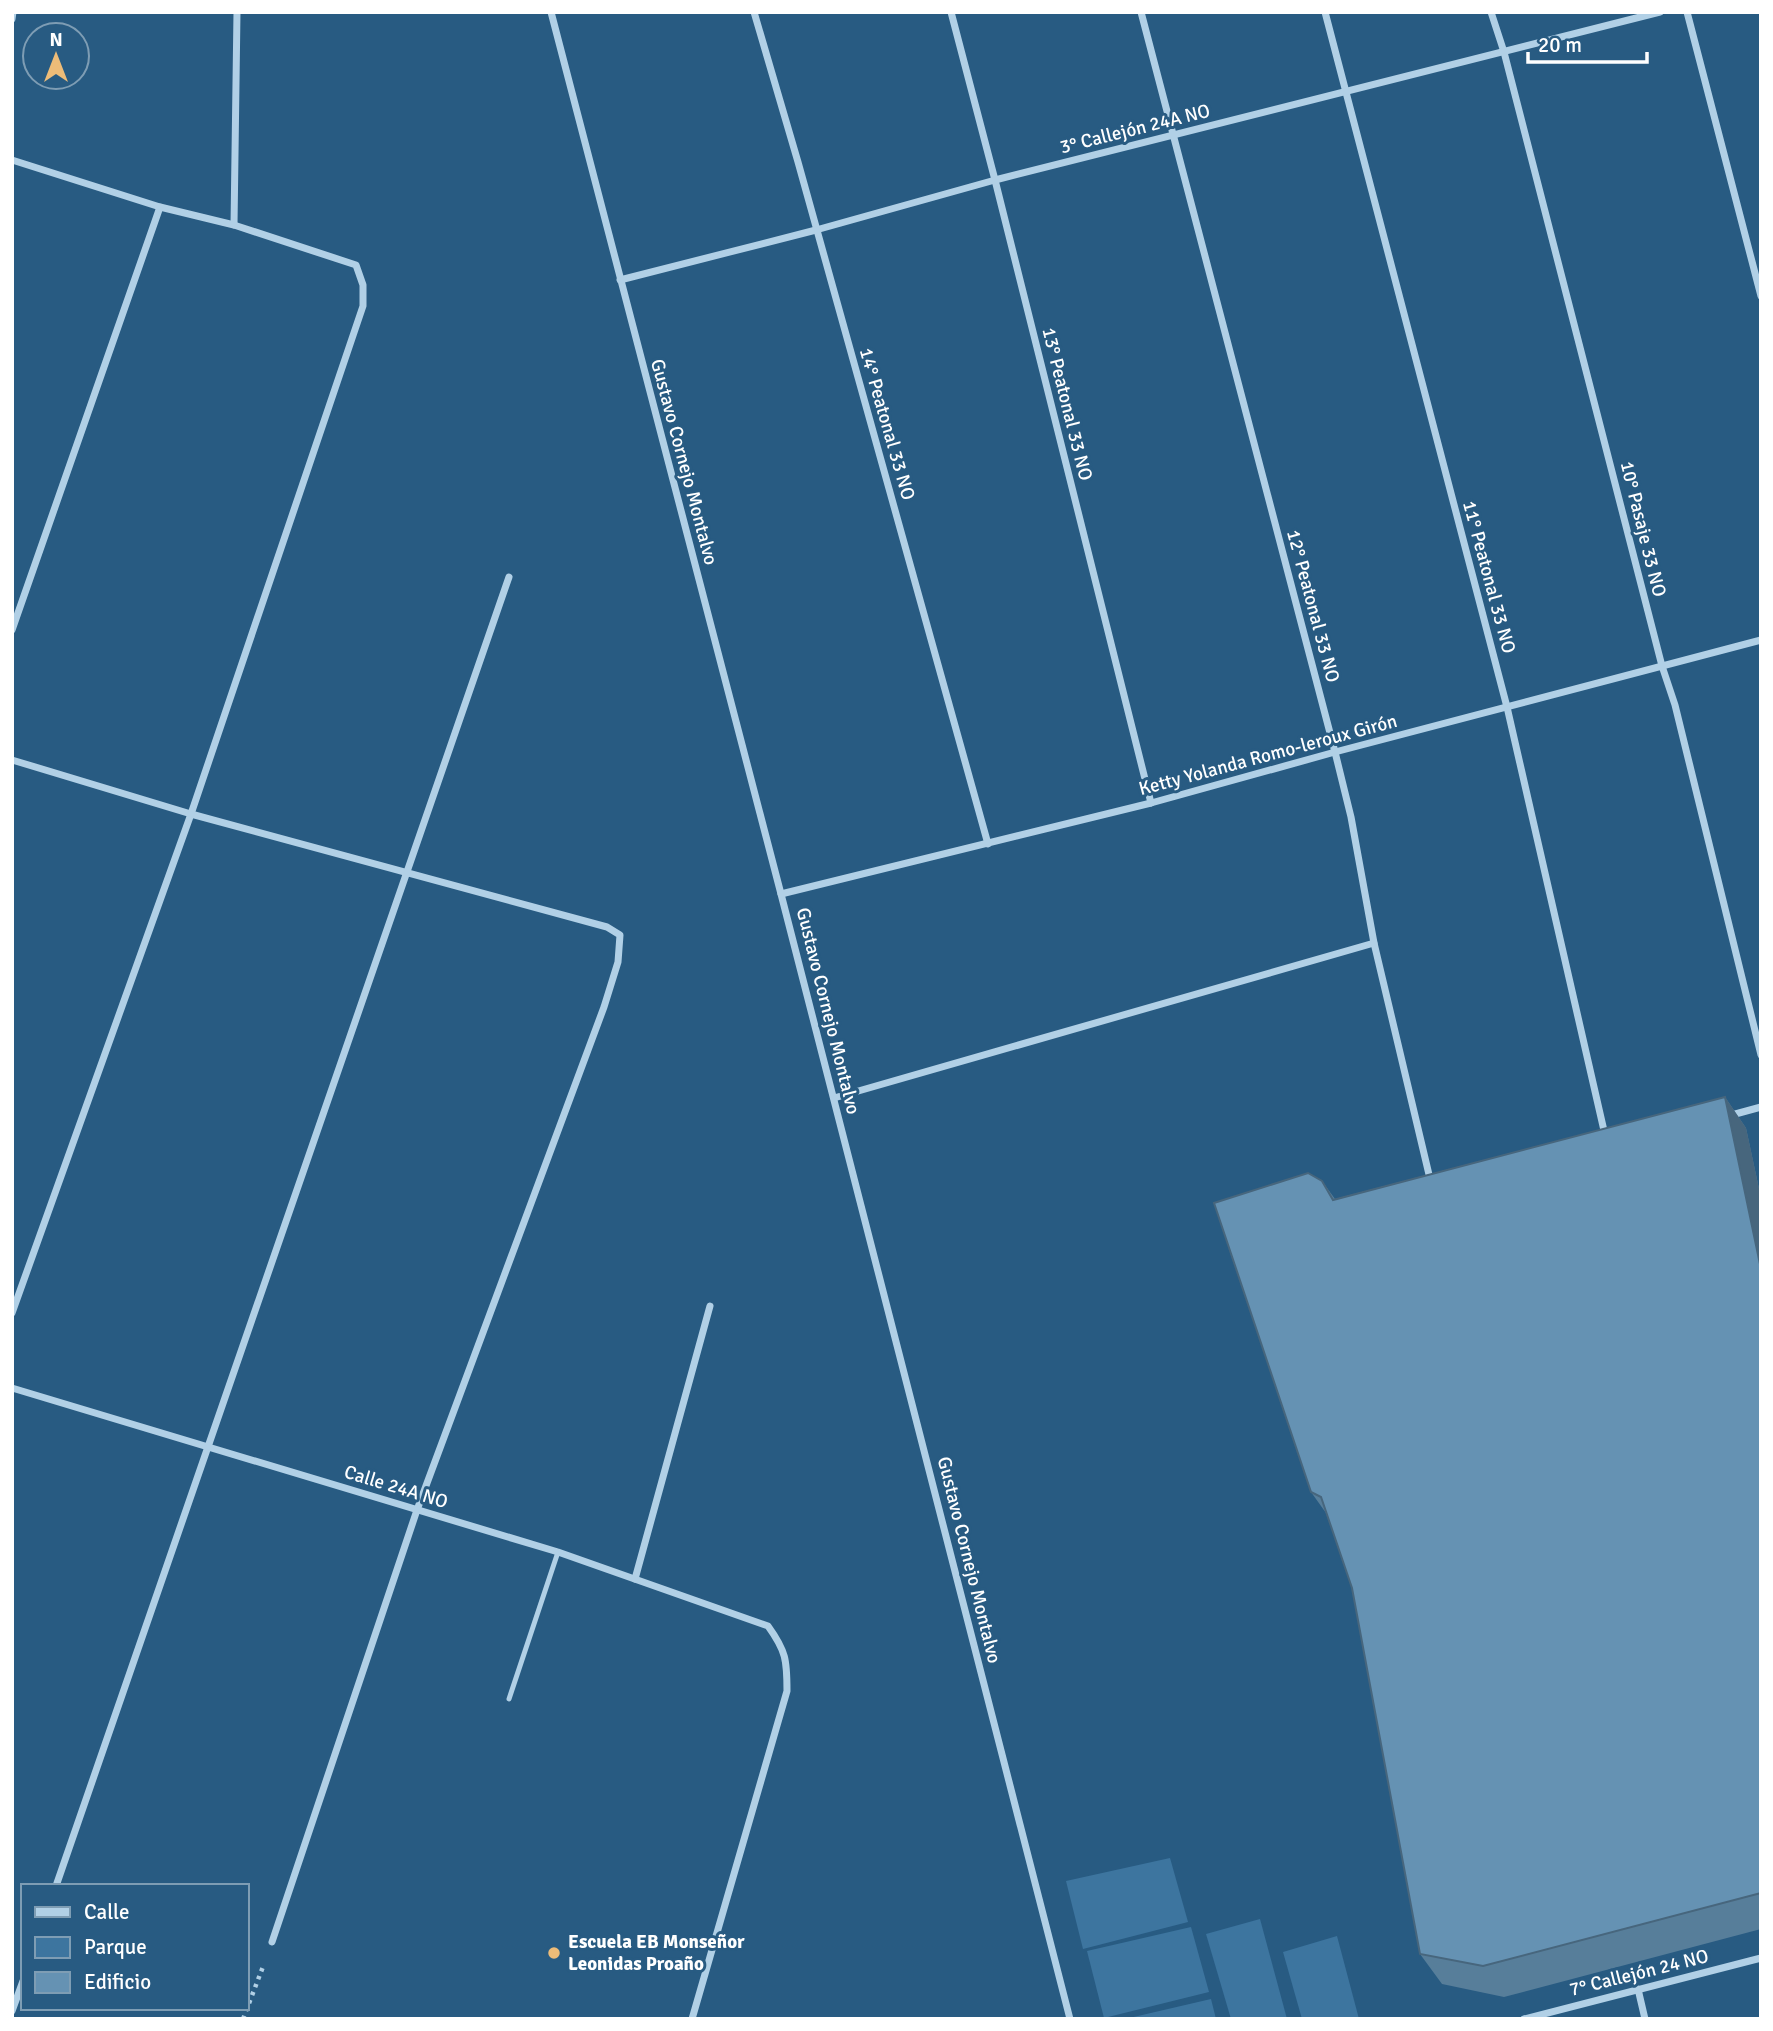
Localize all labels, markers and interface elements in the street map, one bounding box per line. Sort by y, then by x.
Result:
north arrow [21,21,91,91]
scale bar [1528,21,1647,65]
text: N [49,28,63,52]
text: 20 m [1538,32,1582,58]
street label: 3° Callejón 24A NO [1057,99,1213,159]
street label: 13° Peatonal 33 NO [1036,325,1098,483]
street label: 14° Peatonal 33 NO [854,345,920,503]
street label: Gustavo Cornejo Montalvo [645,356,723,568]
street label: 10° Pasaje 33 NO [1615,459,1671,599]
street label: 11° Peatonal 33 NO [1457,498,1521,656]
street label: 12° Peatonal 33 NO [1281,527,1345,685]
street label: Ketty Yolanda Romo-leroux Girón [1136,709,1400,801]
street label: Gustavo Cornejo Montalvo [791,905,865,1117]
street label: Gustavo Cornejo Montalvo [932,1454,1006,1666]
street label: Calle 24A NO [341,1460,451,1514]
legend [21,1884,248,2010]
text: Calle [84,1899,130,1925]
place label: Escuela EB Monseñor Leonidas Proaño [568,1930,745,1976]
text: Parque [84,1934,147,1960]
street label: 7° Callejón 24 NO [1567,1944,1711,2002]
marker: Escuela EB Monseñor Leonidas Proaño [546,1945,562,1961]
text: Edificio [84,1969,151,1995]

